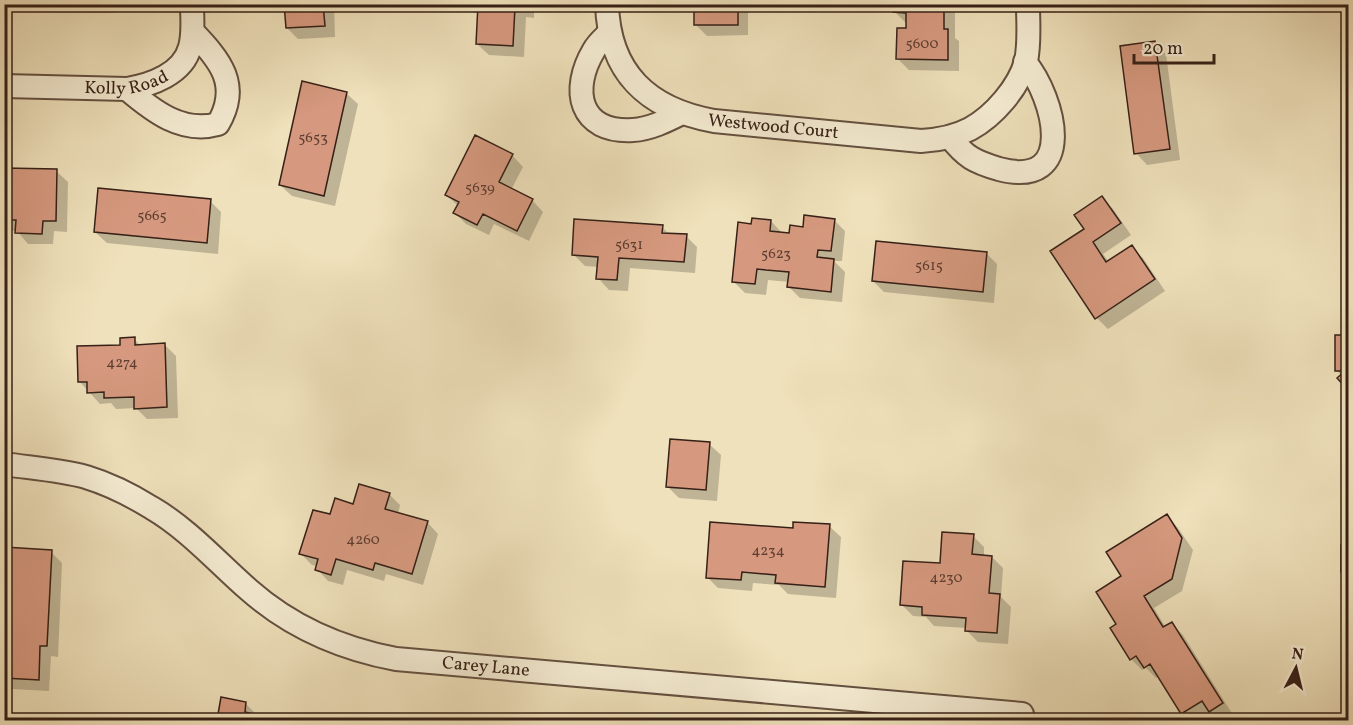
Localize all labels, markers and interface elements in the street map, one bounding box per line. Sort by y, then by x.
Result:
scale bar [1134,27,1214,65]
house number: 5600 [905,34,939,55]
text: 20 m [1143,37,1183,62]
street label: Kolly Road [84,64,173,102]
street label: Westwood Court [707,108,840,145]
house number: 5653 [298,128,328,149]
house number: 5639 [465,178,495,199]
house number: 5665 [137,206,167,227]
house number: 5631 [615,235,643,256]
house number: 5623 [761,244,791,265]
house number: 5615 [915,256,943,277]
house number: 4274 [106,353,138,374]
house number: 4260 [346,530,380,551]
house number: 4234 [751,541,785,562]
house number: 4230 [930,568,962,589]
north arrow [1266,638,1326,698]
text: N [1290,643,1305,667]
street label: Carey Lane [441,651,531,683]

